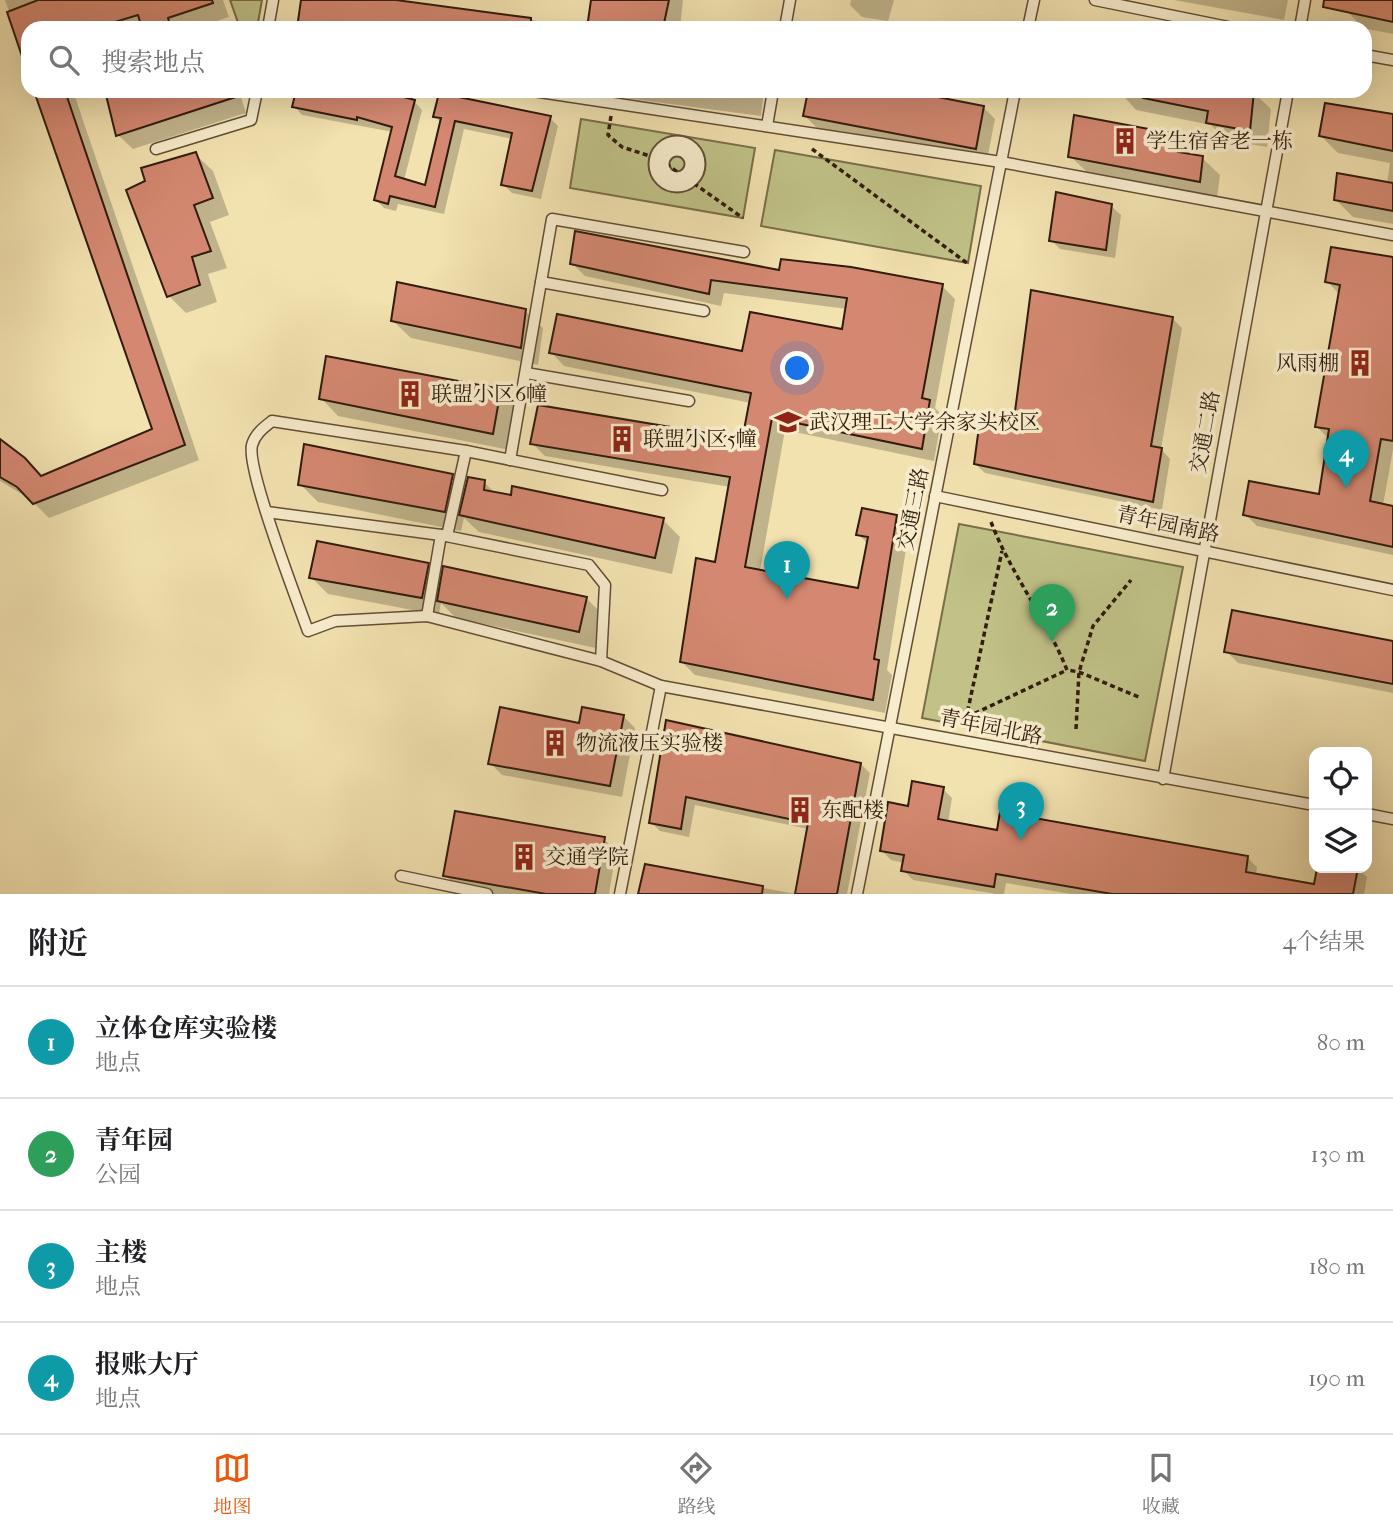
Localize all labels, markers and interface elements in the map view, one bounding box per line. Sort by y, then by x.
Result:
search box [21,21,1372,98]
icon: search [45,41,83,79]
text: 搜索地点 [101,47,205,78]
building icon: 学生宿舍老一栋 [1110,126,1140,156]
place label: 学生宿舍老一栋 [1146,129,1293,153]
building icon: 风雨棚 [1345,348,1375,378]
your location [780,351,814,385]
place label: 风雨棚 [1276,351,1339,375]
building icon: 联盟小区6幢 [395,379,425,409]
place label: 联盟小区6幢 [431,382,547,406]
street label: 交通二路 [1186,389,1224,475]
school or university icon: 武汉理工大学余家头校区 [773,407,803,437]
place label: 武汉理工大学余家头校区 [809,410,1040,434]
building icon: 联盟小区5幢 [607,424,637,454]
place label: 联盟小区5幢 [643,427,757,451]
pin: 4 [1323,430,1369,488]
street label: 交通三路 [893,465,933,553]
street label: 青年园南路 [1114,501,1222,547]
pin: 1 [764,541,810,599]
pin: 2 [1029,584,1075,642]
street label: 青年园北路 [937,705,1045,749]
building icon: 物流液压实验楼 [540,728,570,758]
place label: 物流液压实验楼 [576,731,723,755]
map controls [1309,747,1372,873]
button: locate [1309,747,1372,810]
pin: 3 [998,782,1044,840]
building icon: 东配楼 [785,795,815,825]
place label: 东配楼 [821,798,884,822]
button: layers [1309,810,1372,873]
building icon: 交通学院 [509,842,539,872]
place label: 交通学院 [545,845,629,869]
text: 附近 [28,926,88,961]
text: 4个结果 [1282,928,1365,955]
text: 立体仓库实验楼 [95,1013,277,1044]
text: 1 [47,1029,55,1056]
text: 80 m [1317,1029,1365,1056]
text: 地点 [95,1049,141,1076]
text: 青年园 [95,1125,173,1156]
text: 2 [45,1141,57,1168]
text: 130 m [1311,1141,1365,1168]
text: 公园 [95,1161,141,1188]
text: 主楼 [95,1237,147,1268]
text: 3 [46,1253,56,1280]
text: 180 m [1308,1253,1365,1280]
text: 地点 [95,1273,141,1300]
text: 报账大厅 [95,1349,199,1380]
text: 4 [44,1365,58,1392]
text: 190 m [1308,1365,1365,1392]
text: 地点 [95,1385,141,1412]
tab: 地图 [213,1449,251,1518]
tab: 路线 [677,1449,716,1518]
tab: 收藏 [1142,1449,1180,1518]

